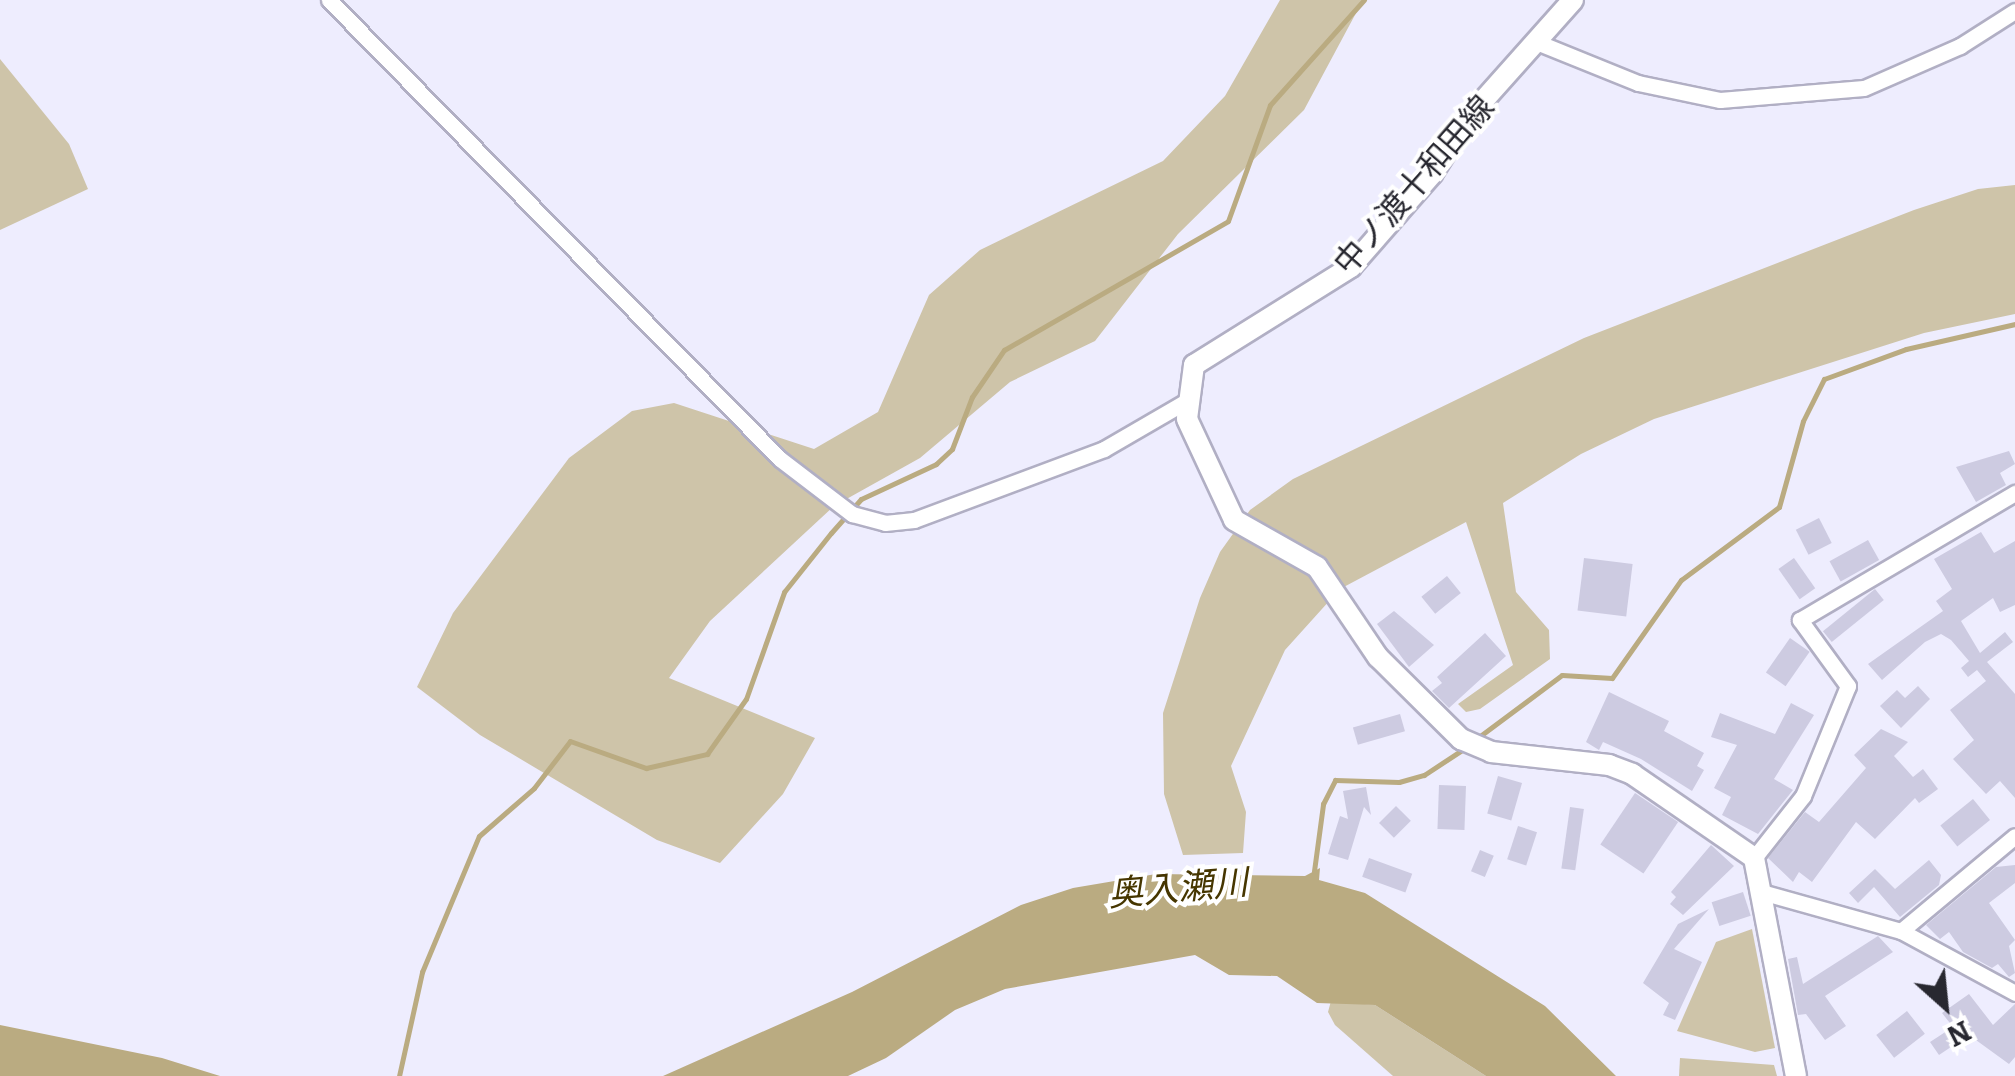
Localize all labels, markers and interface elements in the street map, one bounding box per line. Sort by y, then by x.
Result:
street label: 中ノ渡十和田線 [1326,88,1502,282]
water label: 奥入瀬川 [1106,861,1250,915]
north arrow [1895,956,1995,1056]
text: N [1942,1014,1976,1053]

